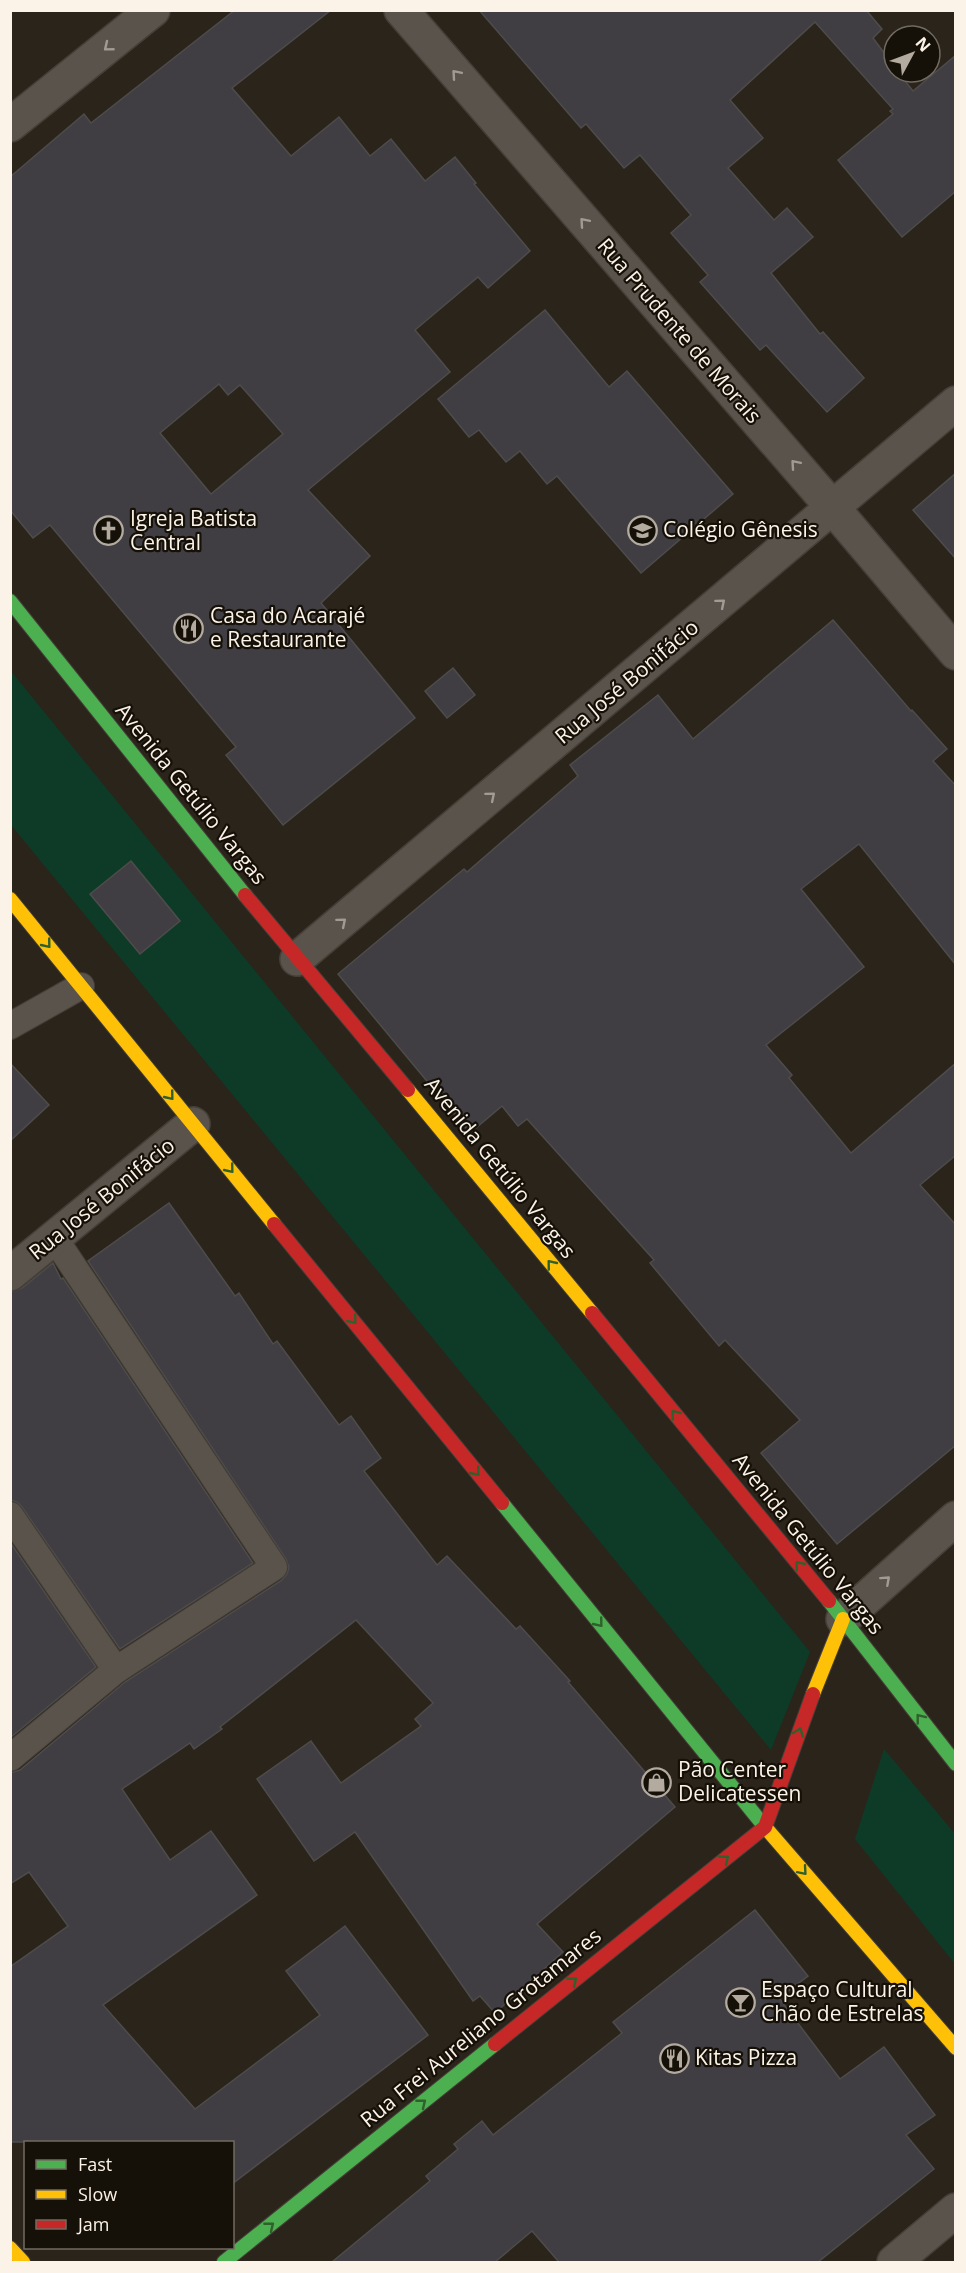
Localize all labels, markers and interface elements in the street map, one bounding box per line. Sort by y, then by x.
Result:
north arrow [882,24,942,84]
text: N [911,32,936,56]
one-way arrow [103,40,114,51]
one-way arrow [452,70,463,81]
one-way arrow [580,218,591,228]
street label: Rua Prudente de Morais [592,232,768,429]
one-way arrow [791,460,802,471]
place label: Igreja Batista Central [130,504,257,556]
school or university icon: Colégio Gênesis [626,514,658,546]
church icon: Igreja Batista Central [93,515,125,547]
place label: Colégio Gênesis [663,515,818,543]
one-way arrow [714,599,725,610]
place label: Casa do Acarajé e Restaurante [210,601,365,653]
restaurant icon: Casa do Acarajé e Restaurante [173,612,205,644]
street label: Rua José Bonifácio [549,613,704,750]
street label: Avenida Getúlio Vargas [110,697,274,890]
one-way arrow [484,792,495,803]
one-way arrow [335,918,346,929]
one-way arrow [40,938,51,949]
street label: Avenida Getúlio Vargas [419,1071,583,1264]
one-way arrow [163,1089,174,1100]
street label: Rua José Bonifácio [23,1131,180,1266]
one-way arrow [223,1162,234,1173]
one-way arrow [547,1259,558,1270]
one-way arrow [346,1313,357,1324]
one-way arrow [671,1410,682,1421]
street label: Avenida Getúlio Vargas [727,1447,891,1640]
one-way arrow [469,1465,480,1476]
one-way arrow [795,1561,806,1572]
one-way arrow [879,1576,890,1587]
one-way arrow [592,1616,603,1627]
one-way arrow [916,1713,927,1724]
one-way arrow [791,1727,804,1738]
place label: Pão Center Delicatessen [678,1755,801,1807]
shop icon: Pão Center Delicatessen [641,1766,673,1798]
one-way arrow [718,1855,729,1866]
one-way arrow [796,1864,807,1875]
street label: Rua Frei Aureliano Grotamares [354,1921,606,2133]
place label: Espaço Cultural Chão de Estrelas [761,1975,923,2027]
one-way arrow [567,1978,578,1989]
bar icon: Espaço Cultural Chão de Estrelas [724,1986,756,2018]
restaurant icon: Kitas Pizza [658,2042,690,2074]
place label: Kitas Pizza [695,2043,797,2071]
one-way arrow [415,2100,426,2111]
legend [24,2141,234,2249]
text: Fast [78,2152,112,2176]
text: Slow [78,2182,117,2206]
text: Jam [76,2212,110,2236]
one-way arrow [263,2222,274,2233]

